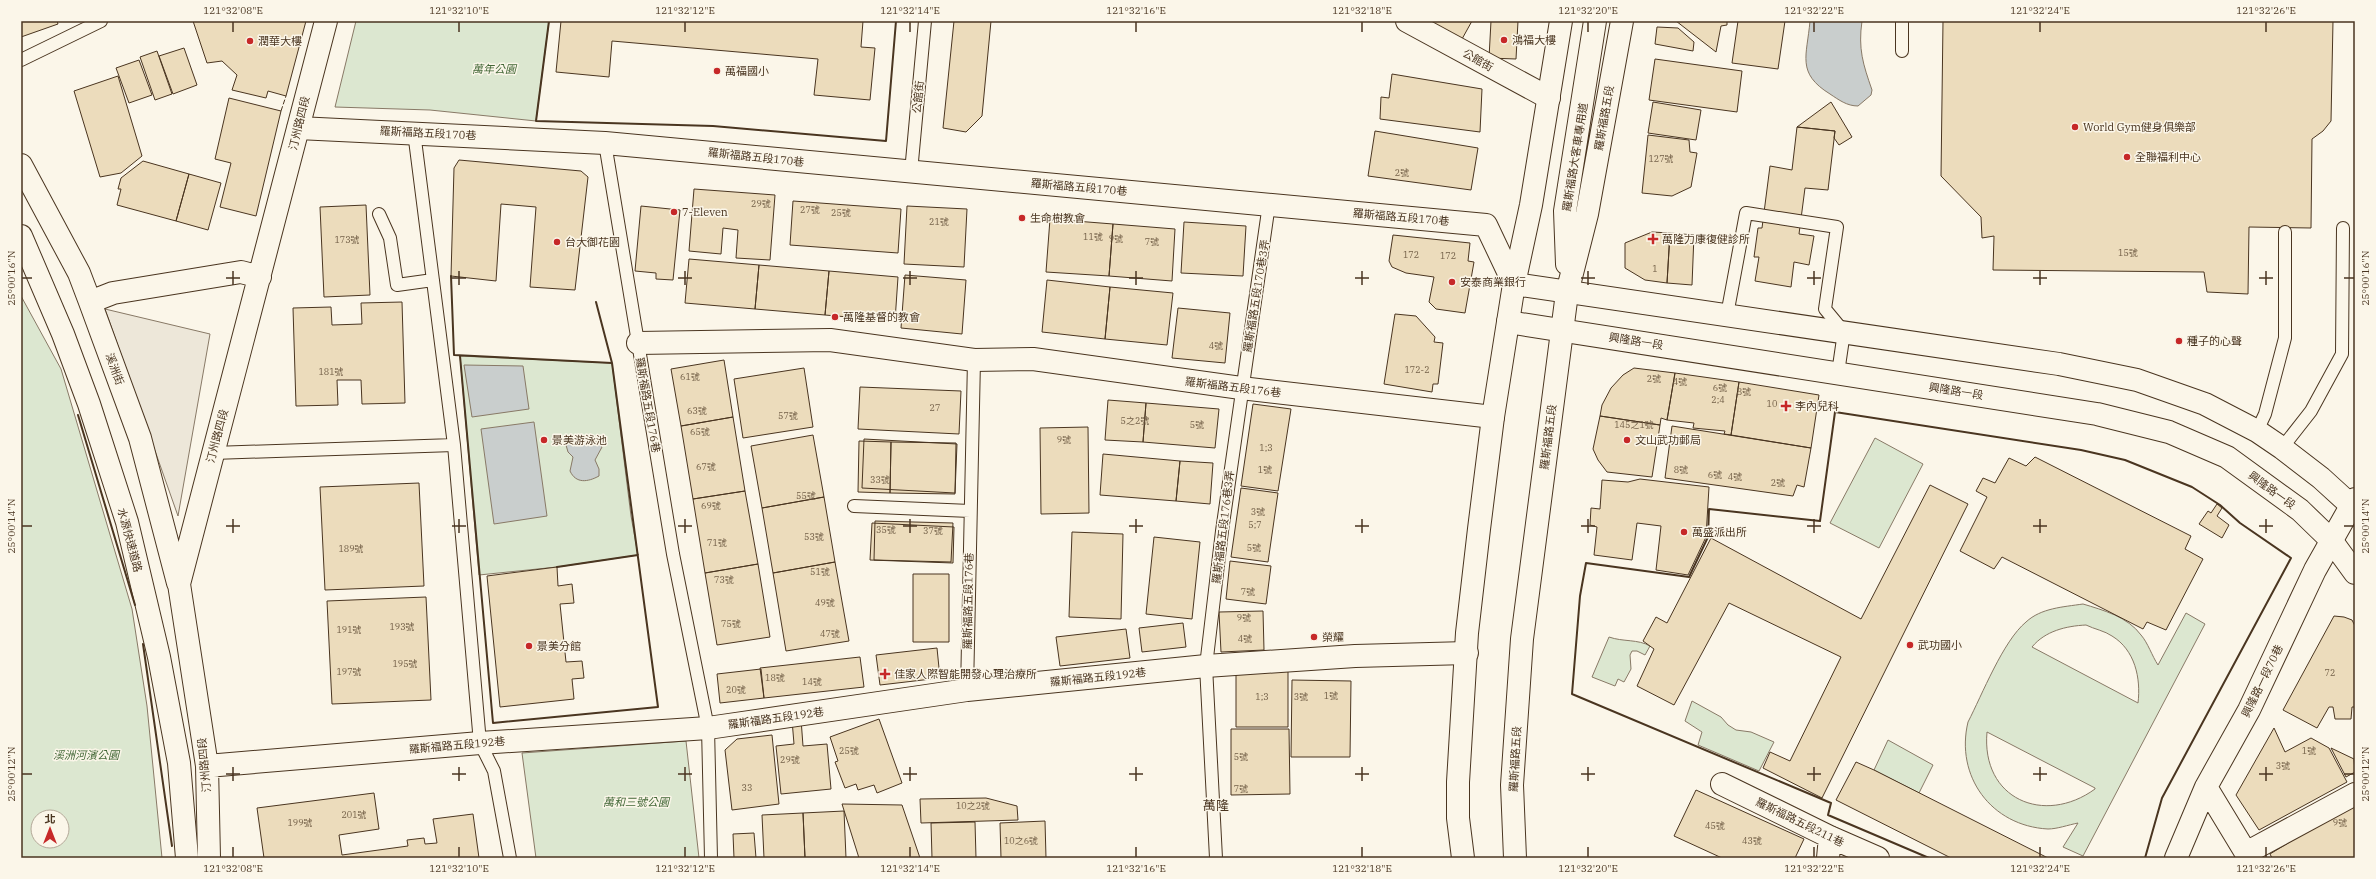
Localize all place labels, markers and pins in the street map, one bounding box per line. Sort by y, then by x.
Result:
place label: 鴻福大樓 [1512,33,1556,47]
place label: 潤華大樓 [258,34,302,48]
marker: 鴻福大樓 [1499,35,1509,45]
marker: 潤華大樓 [245,36,255,46]
place label: 萬福國小 [725,64,769,78]
marker: 萬福國小 [712,66,722,76]
place label: World Gym健身俱樂部 [2083,120,2196,134]
marker: World Gym健身俱樂部 [2070,122,2080,132]
place label: 全聯福利中心 [2135,150,2201,164]
marker: 全聯福利中心 [2122,152,2132,162]
place label: 7-Eleven [682,205,728,219]
marker: 7-Eleven [669,207,679,217]
place label: 生命樹教會 [1030,211,1085,225]
marker: 生命樹教會 [1017,213,1027,223]
place label: 萬隆力康復健診所 [1662,232,1750,246]
marker: 萬隆力康復健診所 [1647,233,1659,245]
place label: 台大御花園 [565,235,620,249]
marker: 台大御花園 [552,237,562,247]
place label: 安泰商業銀行 [1460,275,1526,289]
marker: 安泰商業銀行 [1447,277,1457,287]
place label: 萬隆基督的教會 [843,310,920,324]
marker: 萬隆基督的教會 [830,312,840,322]
place label: 種子的心聲 [2187,334,2242,348]
marker: 種子的心聲 [2174,336,2184,346]
place label: 李內兒科 [1795,399,1839,413]
marker: 李內兒科 [1780,400,1792,412]
place label: 景美游泳池 [552,433,607,447]
place label: 文山武功郵局 [1635,433,1701,447]
marker: 景美游泳池 [539,435,549,445]
marker: 文山武功郵局 [1622,435,1632,445]
place label: 萬盛派出所 [1692,525,1747,539]
marker: 萬盛派出所 [1679,527,1689,537]
place label: 榮耀 [1322,630,1344,644]
marker: 榮耀 [1309,632,1319,642]
place label: 武功國小 [1918,638,1962,652]
place label: 景美分館 [537,639,581,653]
marker: 武功國小 [1905,640,1915,650]
marker: 景美分館 [524,641,534,651]
place label: 佳家人際智能開發心理治療所 [894,667,1037,681]
marker: 佳家人際智能開發心理治療所 [879,668,891,680]

